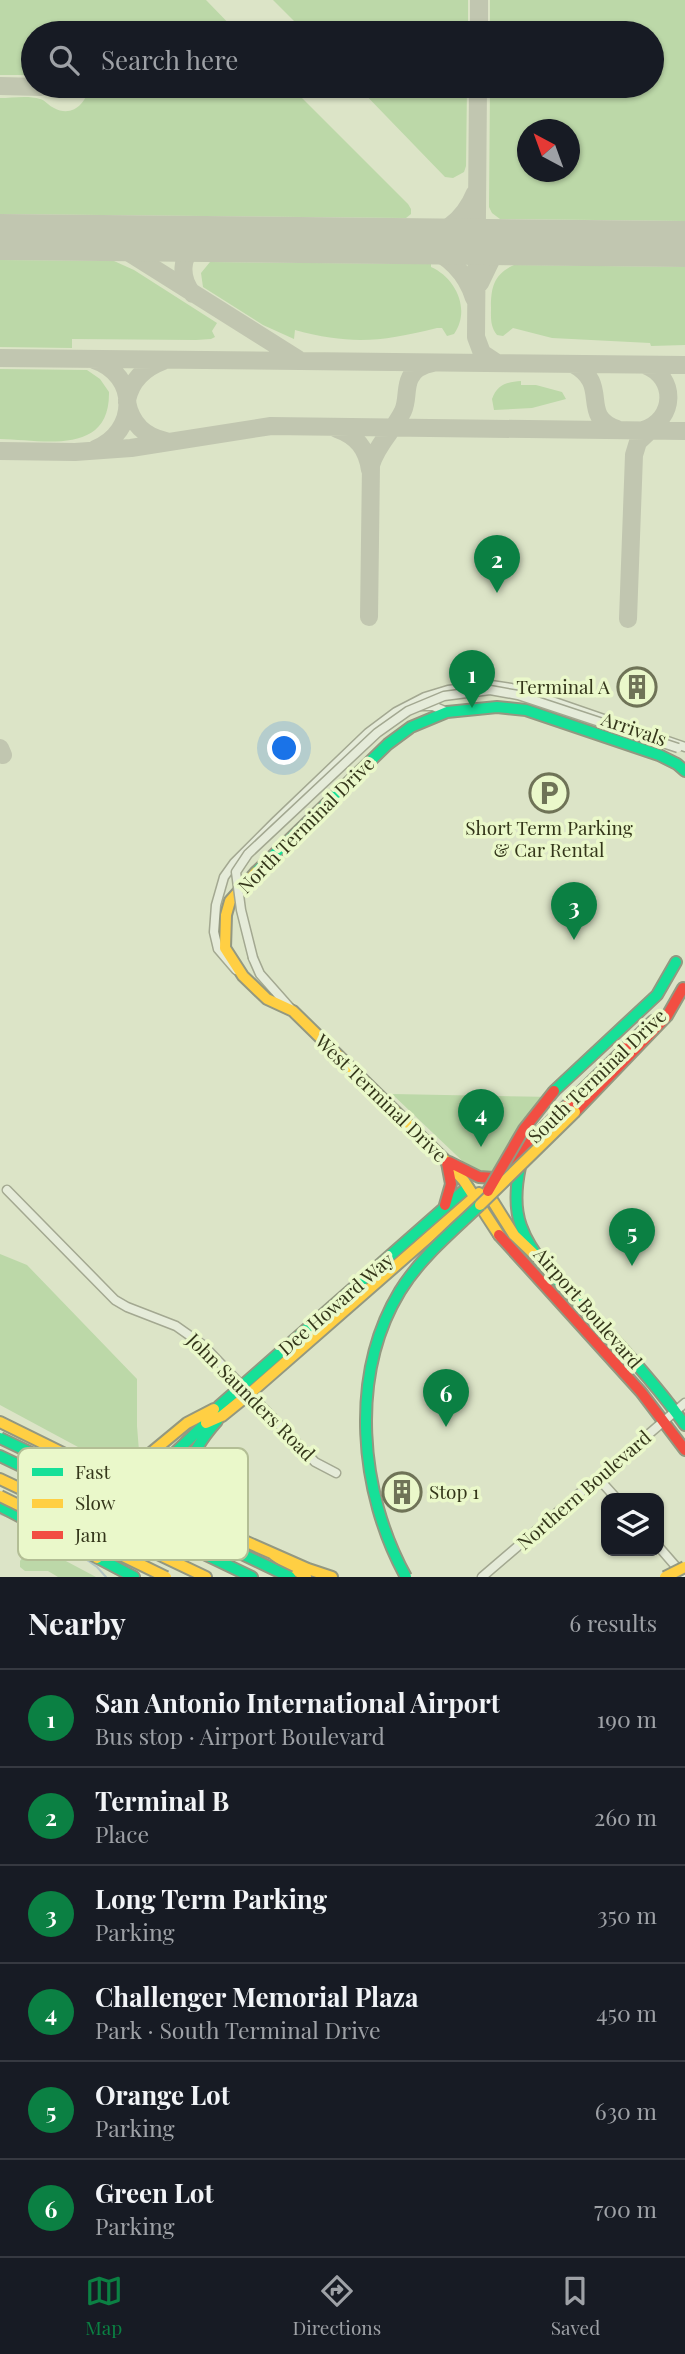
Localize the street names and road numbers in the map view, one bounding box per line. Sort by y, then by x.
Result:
street label: Arrivals [597,705,670,751]
street label: North Terminal Drive [231,750,379,898]
street label: South Terminal Drive [522,1002,671,1148]
street label: West Terminal Drive [309,1027,453,1167]
street label: Airport Boulevard [528,1240,649,1374]
street label: Dee Howard Way [272,1246,399,1360]
street label: John Saunders Road [181,1326,321,1466]
street label: Northern Boulevard [511,1424,656,1555]

